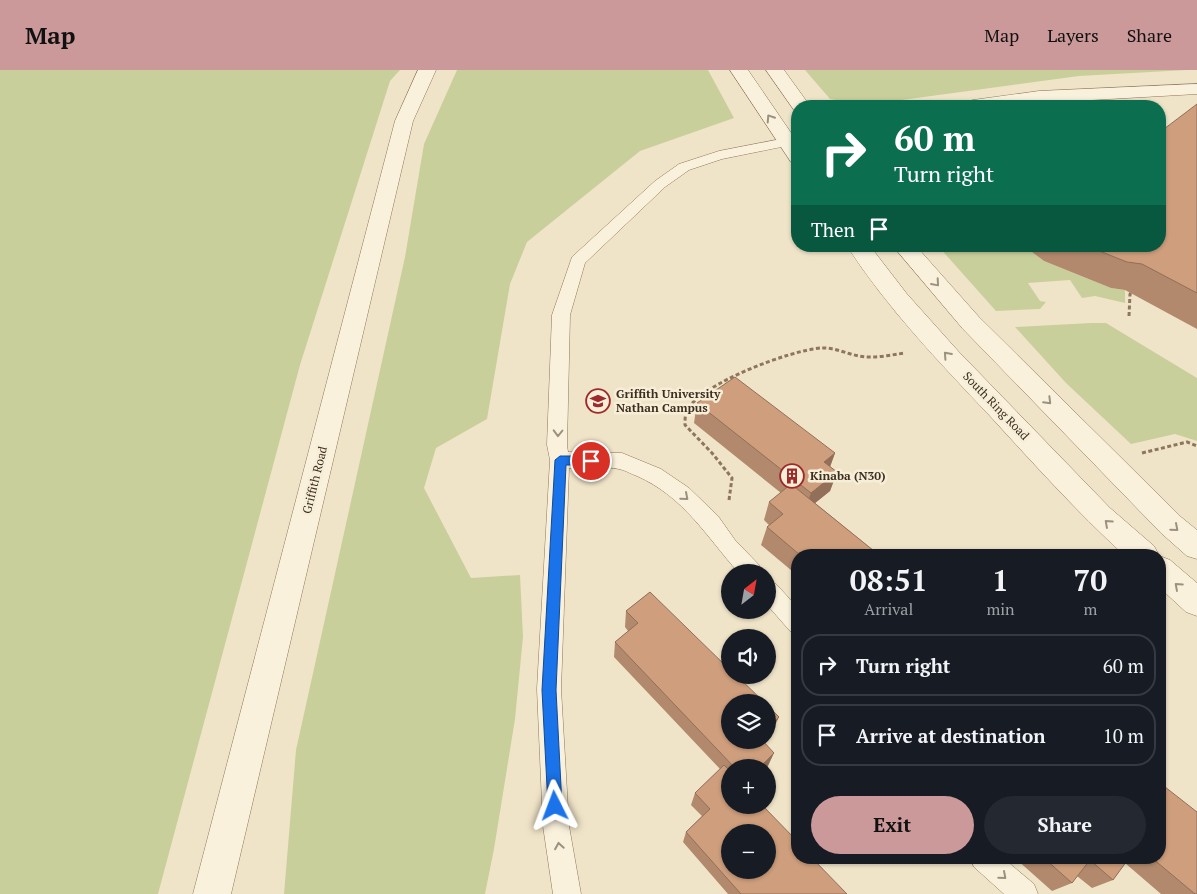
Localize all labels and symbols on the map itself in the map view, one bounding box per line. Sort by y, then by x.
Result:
one-way arrow [767,114,777,123]
one-way arrow [930,277,939,286]
one-way arrow [944,351,953,360]
street label: South Ring Road [960,369,1033,443]
place label: Griffith University Nathan Campus [616,386,721,415]
school or university icon: Griffith University Nathan Campus [585,388,611,414]
one-way arrow [1042,395,1051,404]
one-way arrow [552,429,563,437]
pin [570,440,612,482]
street label: Griffith Road [299,444,330,515]
building icon: Kinaba (N30) [779,463,805,489]
place label: Kinaba (N30) [810,468,886,483]
one-way arrow [679,491,688,500]
one-way arrow [1104,519,1113,528]
one-way arrow [1169,523,1178,532]
north arrow [721,564,776,619]
one-way arrow [1175,583,1184,592]
position arrow [528,779,580,831]
one-way arrow [555,842,565,850]
one-way arrow [998,870,1007,879]

